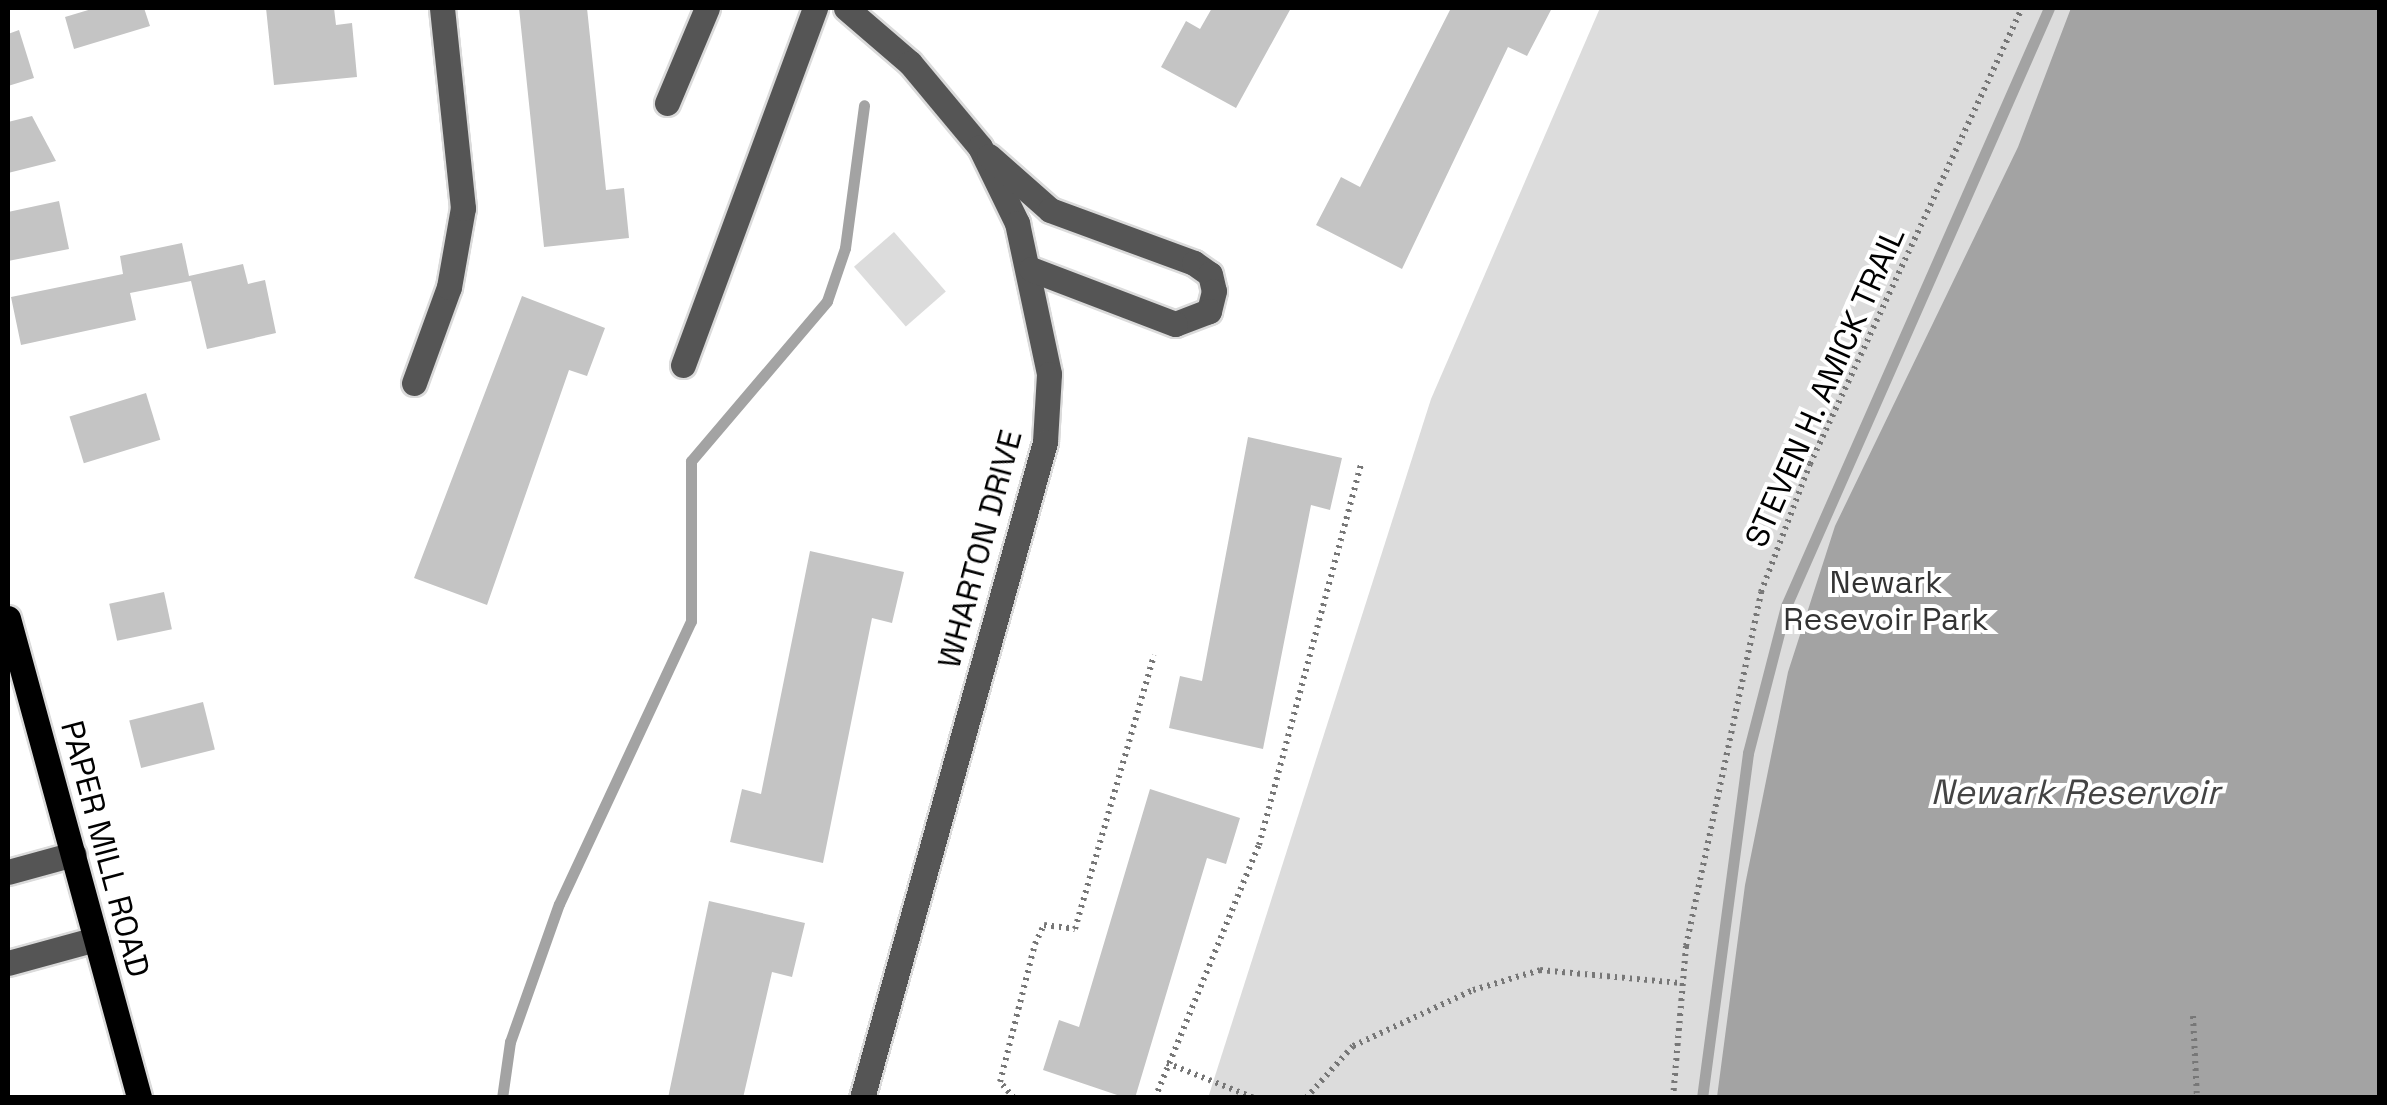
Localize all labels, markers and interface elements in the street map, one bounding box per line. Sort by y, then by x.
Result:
street label: STEVEN H. AMICK TRAIL [1737,220,1913,554]
street label: WHARTON DRIVE [930,426,1030,672]
park label: Newark Resevoir Park [1783,564,1989,639]
street label: PAPER MILL ROAD [52,716,158,982]
water label: Newark Reservoir [1930,771,2220,813]

